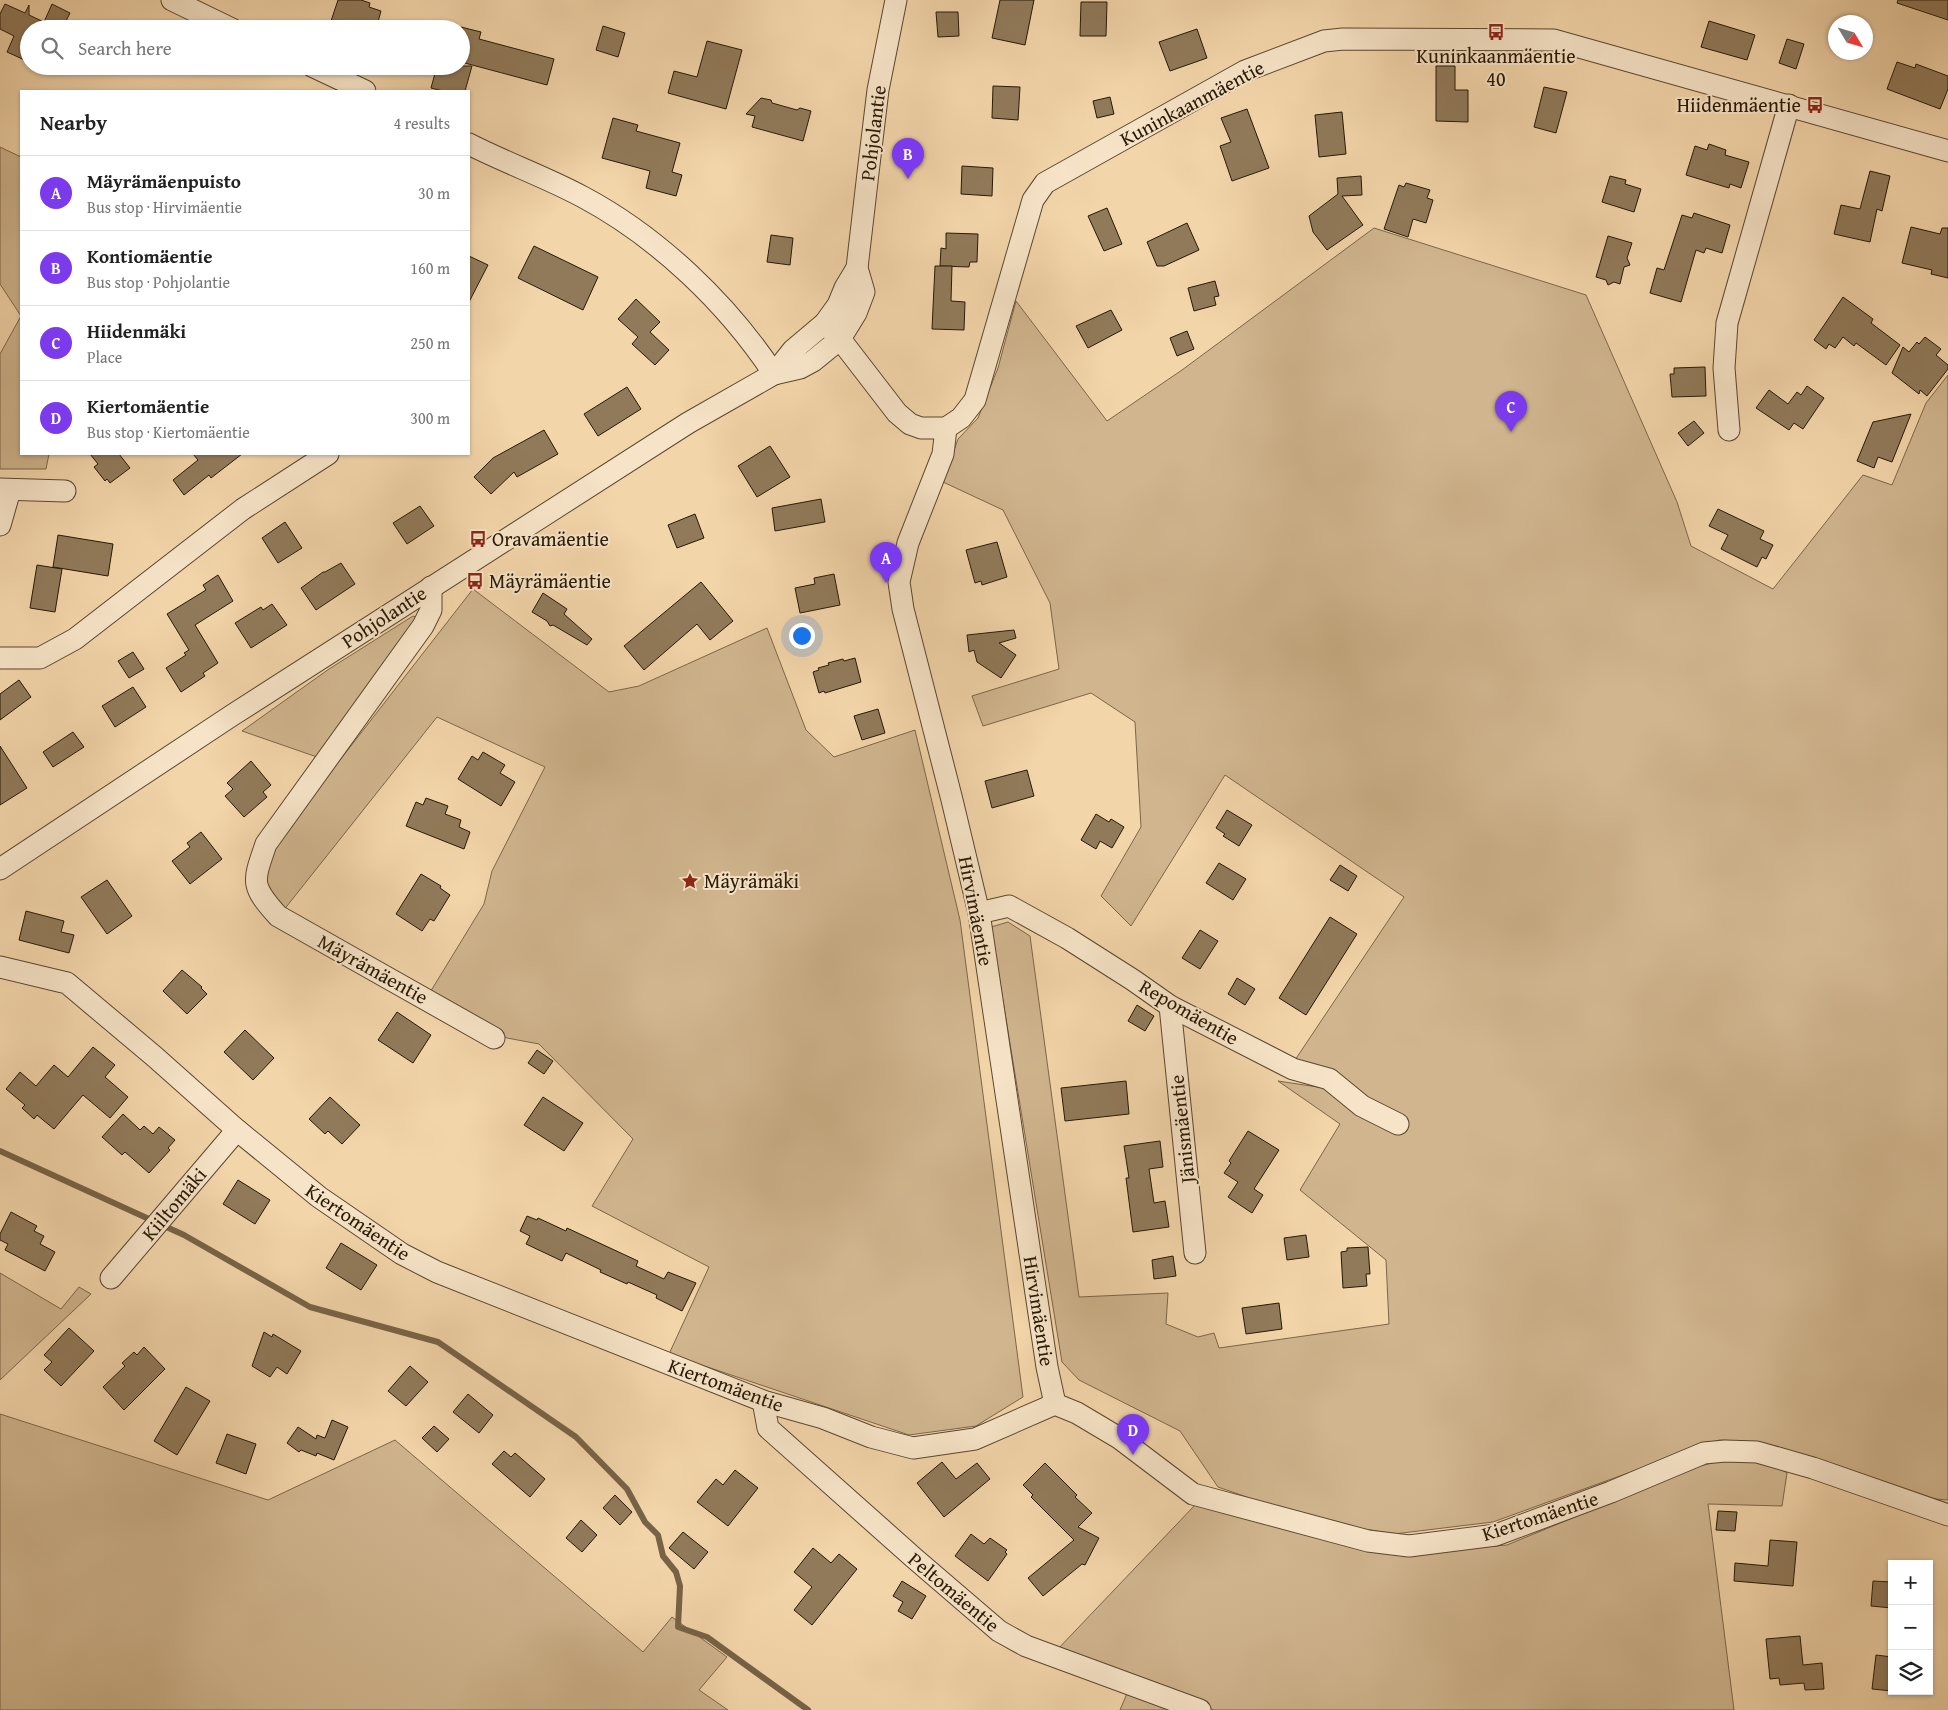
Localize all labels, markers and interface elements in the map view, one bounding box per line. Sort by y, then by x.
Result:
north arrow [1828,15,1873,60]
search box [20,20,470,75]
bus stop icon: Kuninkaanmäentie 40 [1486,22,1506,42]
icon: search [38,34,66,62]
text: Search here [78,34,172,62]
place label: Kuninkaanmäentie 40 [1416,41,1576,93]
street label: Kuninkaanmäentie [1115,52,1269,153]
street label: Pohjolantie [852,83,893,182]
place label: Hiidenmäentie [1677,90,1801,119]
bus stop icon: Hiidenmäentie [1805,95,1825,115]
text: Nearby [40,107,107,138]
text: 4 results [393,111,450,135]
pin: B [892,138,924,179]
text: Mäyrämäenpuisto [87,167,241,195]
text: A [51,181,61,205]
text: 30 m [418,181,450,205]
text: Bus stop · Hirvimäentie [87,195,242,219]
text: Kontiomäentie [87,242,213,270]
text: B [51,256,61,280]
text: 160 m [410,256,450,280]
text: Bus stop · Pohjolantie [87,270,230,294]
text: Hiidenmäki [87,317,186,345]
text: C [51,331,61,355]
text: 250 m [410,331,450,355]
text: Place [87,345,122,369]
pin: C [1495,391,1527,432]
text: Kiertomäentie [87,392,209,420]
text: D [51,406,61,430]
text: 300 m [410,406,450,430]
text: Bus stop · Kiertomäentie [87,420,250,444]
place label: Oravamäentie [492,524,609,553]
bus stop icon: Oravamäentie [468,529,488,549]
pin: A [870,542,902,583]
place label: Mäyrämäentie [489,566,611,595]
bus stop icon: Mäyrämäentie [465,571,485,591]
street label: Pohjolantie [336,578,432,655]
your location [789,623,815,649]
street label: Hirvimäentie [952,854,1001,968]
place label: Mäyrämäki [704,866,799,895]
place icon: Mäyrämäki [680,871,700,891]
street label: Mäyrämäentie [313,926,434,1011]
street label: Repomäentie [1134,971,1244,1052]
street label: Jänismäentie [1161,1073,1202,1188]
street label: Kiiltomäki [134,1161,213,1247]
street label: Kiertomäentie [300,1176,416,1267]
street label: Hirvimäentie [1016,1254,1063,1368]
street label: Kiertomäentie [664,1350,788,1419]
pin: D [1117,1414,1149,1455]
street label: Kiertomäentie [1478,1483,1602,1548]
street label: Peltomäentie [902,1545,1006,1639]
map controls [1888,1560,1933,1695]
button: + [1888,1560,1933,1605]
button: − [1888,1605,1933,1650]
button: layers [1888,1650,1933,1695]

